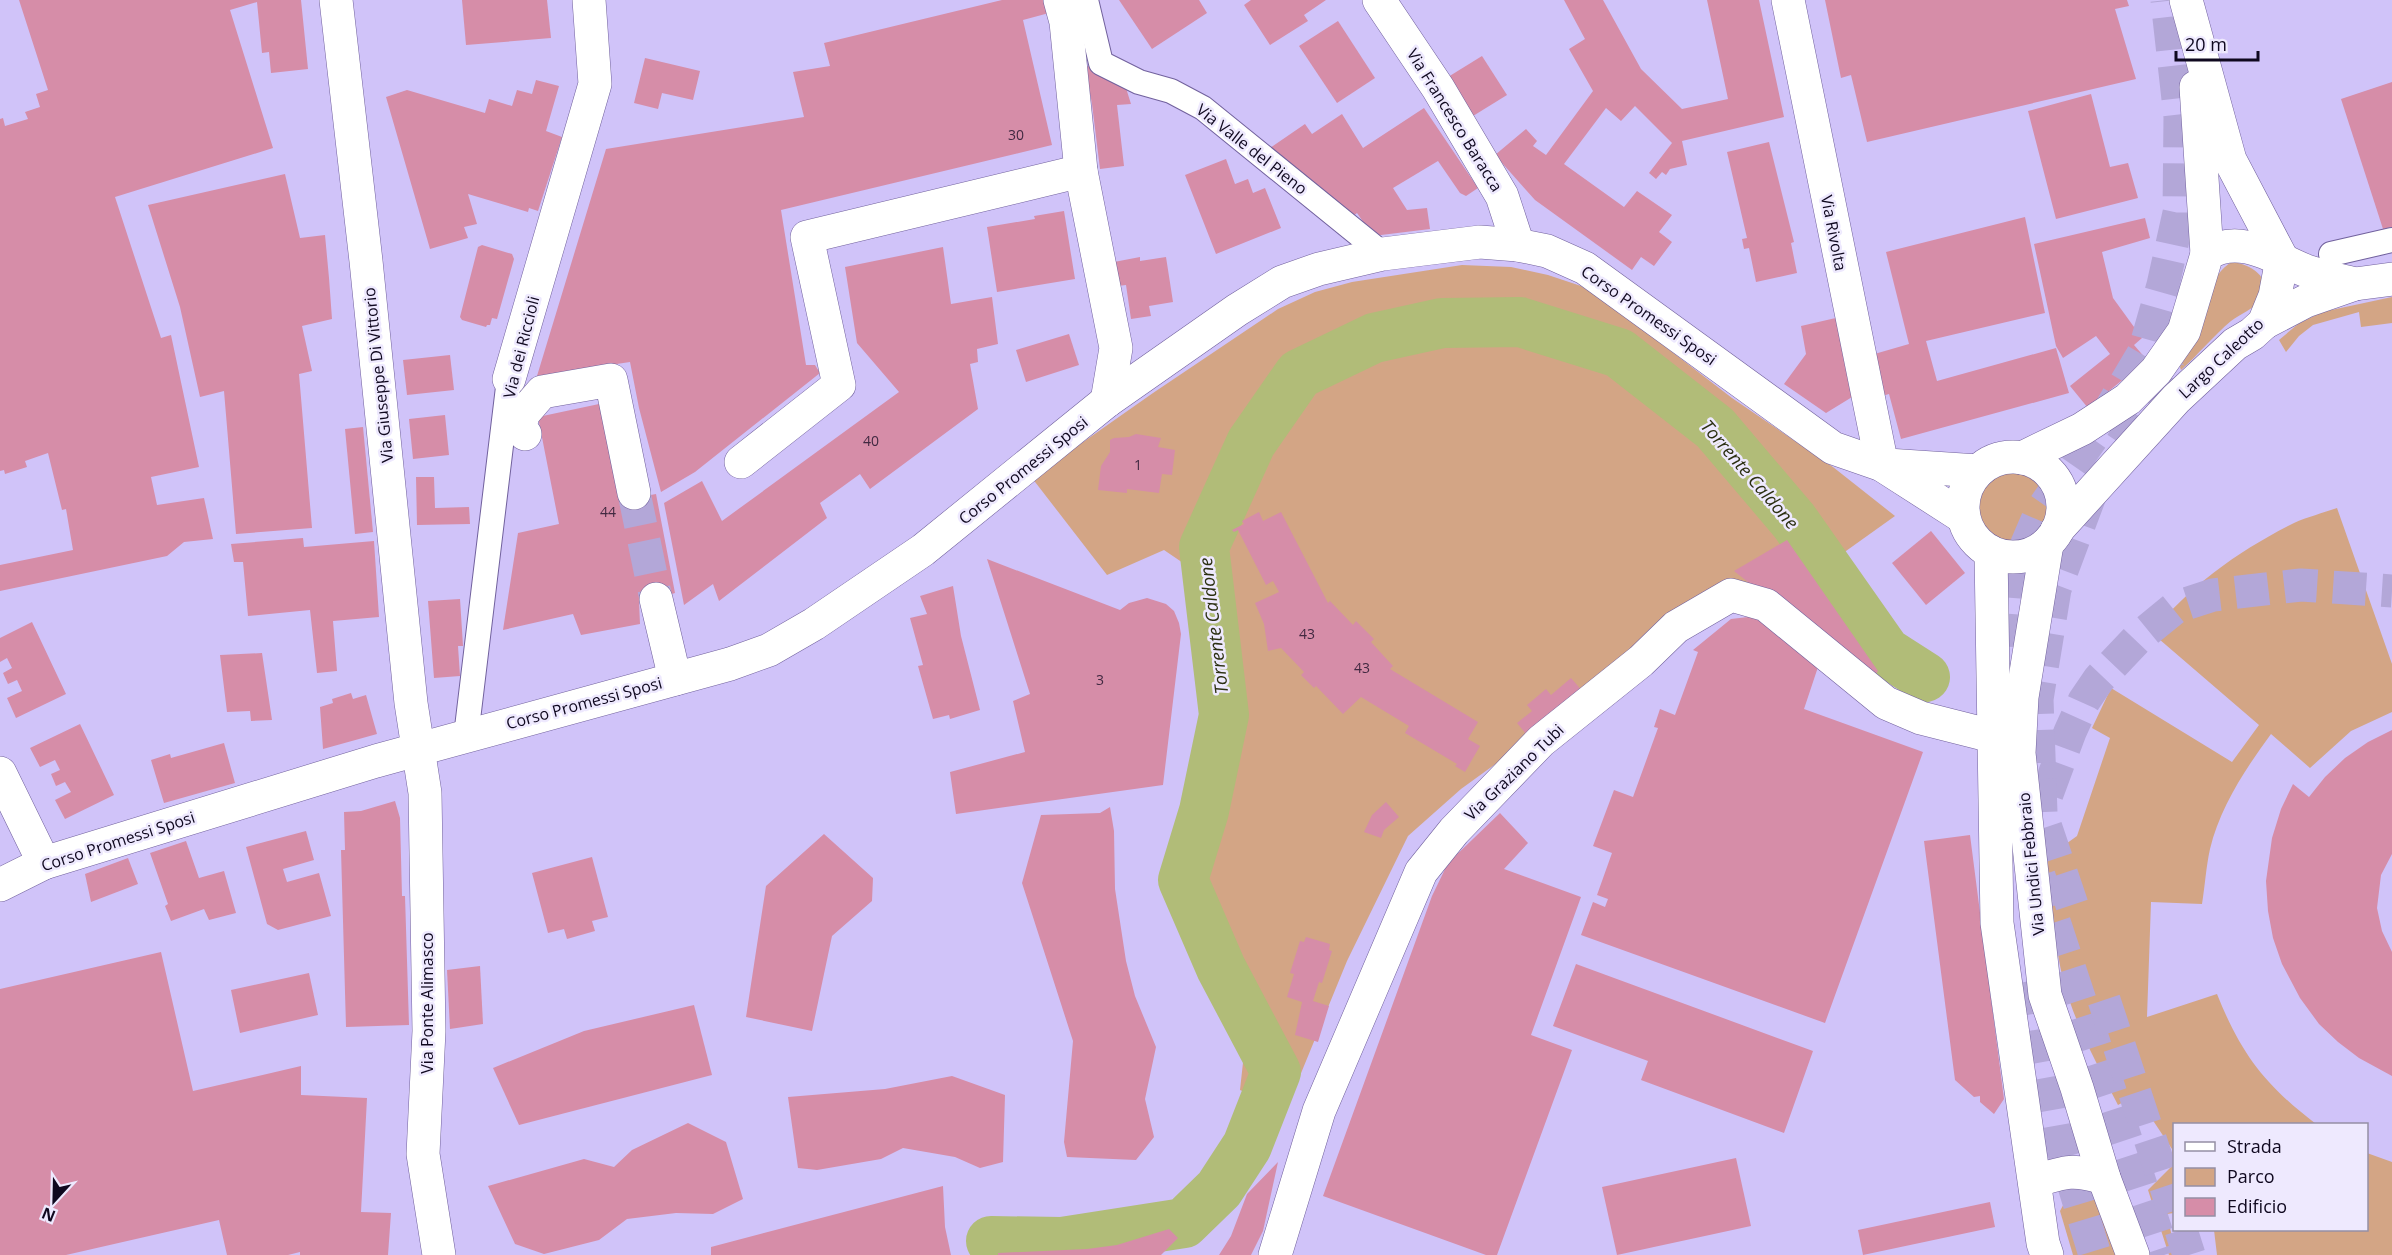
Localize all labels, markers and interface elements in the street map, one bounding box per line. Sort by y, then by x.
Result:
scale bar [2176,24,2258,62]
text: 20 m [2185,32,2227,56]
street label: Via Francesco Baracca [1402,44,1508,196]
street label: Via Valle del Pieno [1192,99,1312,199]
house number: 30 [1008,125,1024,144]
street label: Via Rivolta [1816,193,1852,273]
street label: Corso Promessi Sposi [1577,260,1721,370]
street label: Via Giuseppe Di Vittorio [358,286,398,464]
street label: Via dei Riccioli [498,294,544,400]
street label: Largo Caleotto [2174,313,2268,403]
street label: Corso Promessi Sposi [954,411,1092,529]
water label: Torrente Caldone [1696,414,1804,534]
house number: 40 [863,431,879,450]
house number: 1 [1134,455,1142,474]
house number: 44 [600,502,616,521]
water label: Torrente Caldone [1193,556,1233,696]
house number: 43 [1299,624,1315,643]
house number: 43 [1354,658,1370,677]
house number: 3 [1096,670,1104,689]
street label: Corso Promessi Sposi [504,672,664,734]
street label: Via Graziano Tubi [1460,719,1568,825]
street label: Via Undici Febbraio [2013,791,2049,937]
street label: Corso Promessi Sposi [38,806,198,876]
street label: Via Ponte Alimasco [416,932,438,1074]
legend [2173,1123,2368,1231]
text: Strada [2227,1134,2282,1158]
text: Parco [2227,1164,2275,1188]
north arrow [24,1171,84,1231]
text: Edificio [2227,1194,2287,1218]
text: N [38,1202,59,1228]

